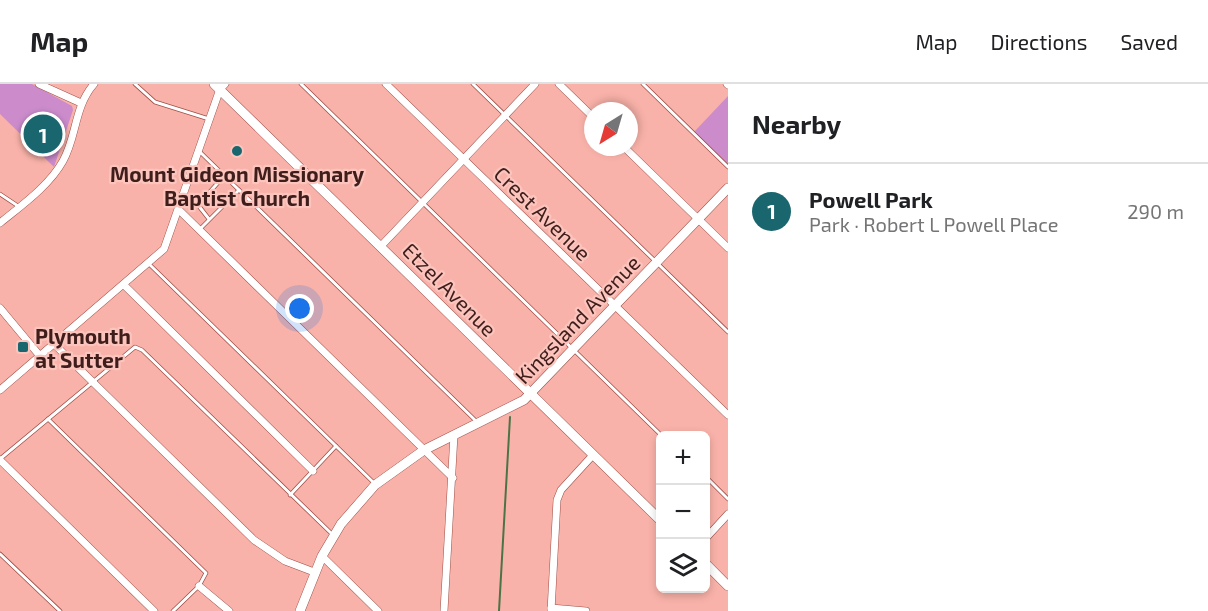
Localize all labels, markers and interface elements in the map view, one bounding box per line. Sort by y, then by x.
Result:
text: Map [30,24,88,58]
text: Map [915,29,958,54]
text: Directions [991,29,1087,54]
text: Saved [1120,29,1178,54]
north arrow [584,102,638,156]
text: Nearby [752,108,841,139]
pin: 1 [24,112,63,156]
marker: Mount Gideon Missionary Baptist Church [230,144,244,158]
place label: Mount Gideon Missionary Baptist Church [110,161,364,210]
street label: Crest Avenue [489,161,597,265]
text: Powell Park [809,186,933,212]
text: 1 [767,199,776,223]
text: 290 m [1127,199,1184,223]
text: Park · Robert L Powell Place [809,212,1059,236]
street label: Etzel Avenue [398,237,502,341]
street label: Kingsland Avenue [509,250,645,388]
your location [285,294,314,323]
place label: Plymouth at Sutter [35,323,131,372]
marker: Plymouth at Sutter [16,340,30,354]
map controls [656,431,710,593]
button: + [656,431,710,485]
button: − [656,485,710,539]
button: layers [656,539,710,593]

